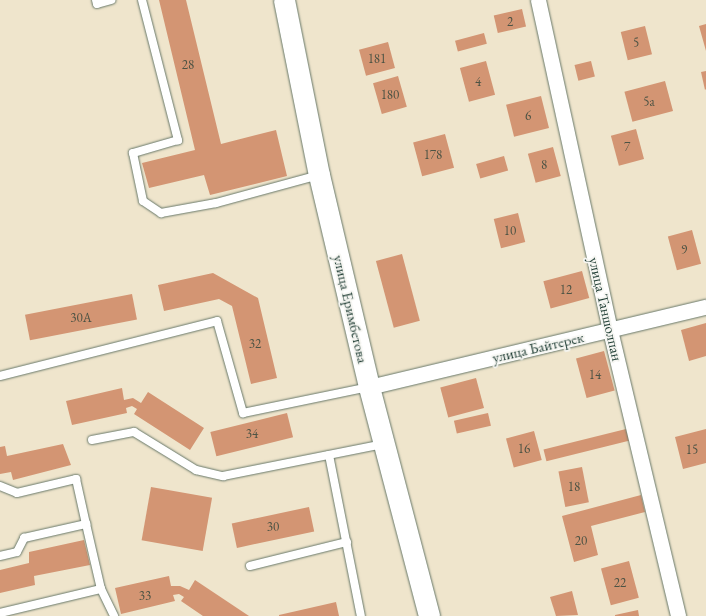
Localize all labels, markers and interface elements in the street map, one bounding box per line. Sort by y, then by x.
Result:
house number: 2 [507,14,513,30]
house number: 5 [633,35,639,51]
house number: 181 [368,51,386,67]
house number: 28 [182,57,194,73]
house number: 4 [475,74,481,90]
house number: 180 [381,87,399,103]
house number: 5а [643,94,655,110]
house number: 6 [525,108,531,124]
house number: 7 [624,139,630,155]
house number: 178 [424,147,442,163]
house number: 8 [541,157,547,173]
house number: 10 [504,223,516,239]
house number: 9 [681,242,687,258]
street label: улица Еримбетова [330,253,372,365]
street label: улица Таншолпан [585,255,627,363]
house number: 12 [560,282,572,298]
house number: 30А [70,310,92,326]
street label: улица Байтерек [490,328,586,366]
house number: 32 [249,336,261,352]
house number: 14 [589,367,601,383]
house number: 34 [246,426,258,442]
house number: 16 [518,441,530,457]
house number: 15 [686,442,698,458]
house number: 18 [568,479,580,495]
house number: 30 [267,519,279,535]
house number: 20 [575,533,587,549]
house number: 22 [614,575,626,591]
house number: 33 [139,588,151,604]

